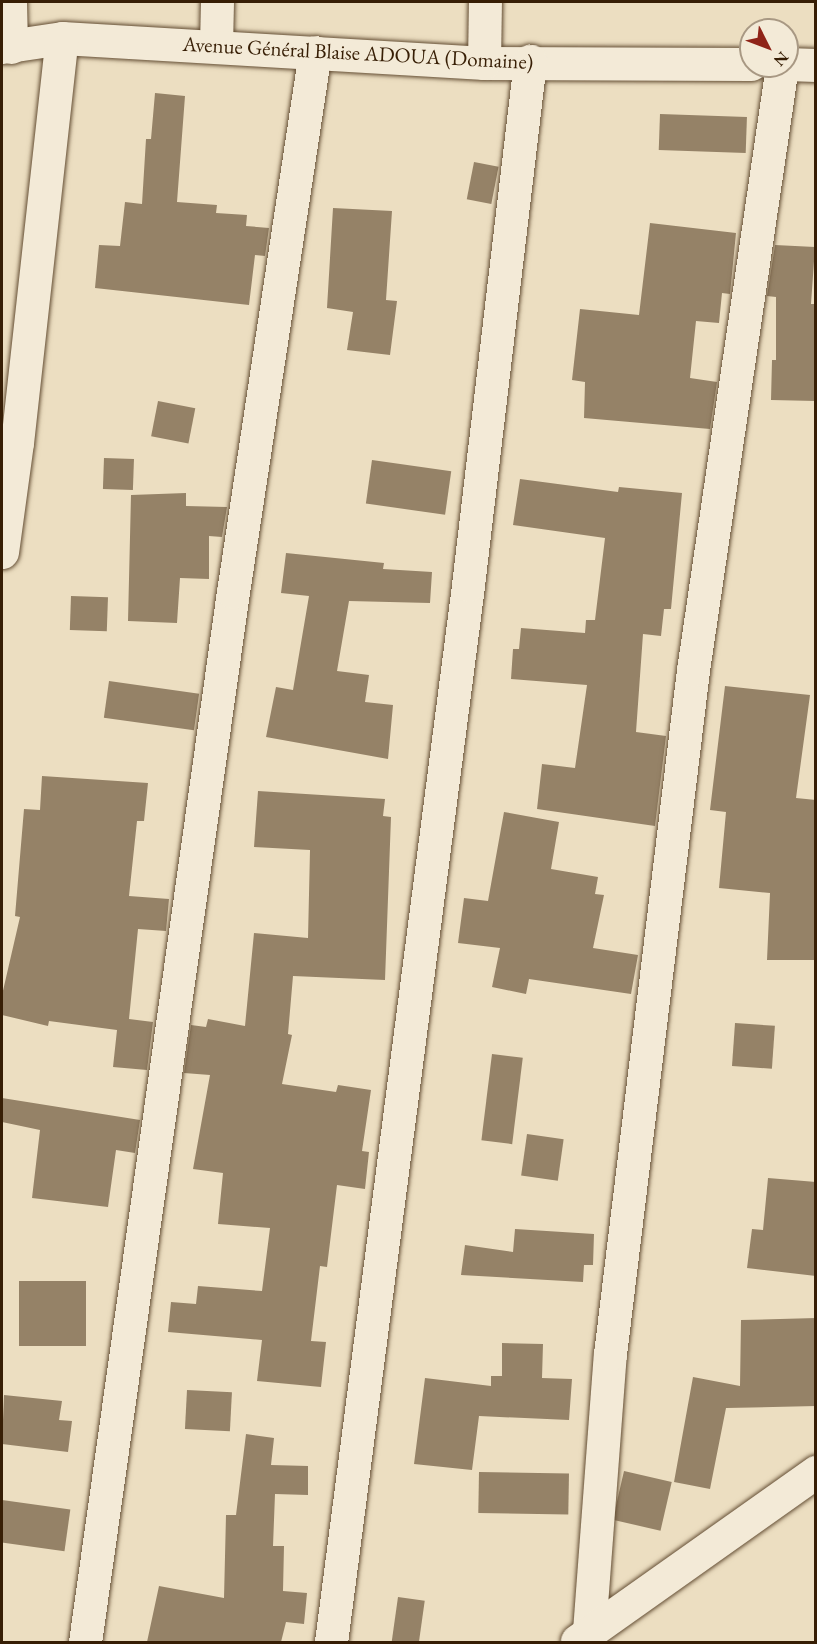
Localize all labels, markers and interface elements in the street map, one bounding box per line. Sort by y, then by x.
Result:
north arrow [739,18,799,78]
street label: Avenue Général Blaise ADOUA (Domaine) [182,31,534,75]
text: N [769,47,793,71]

